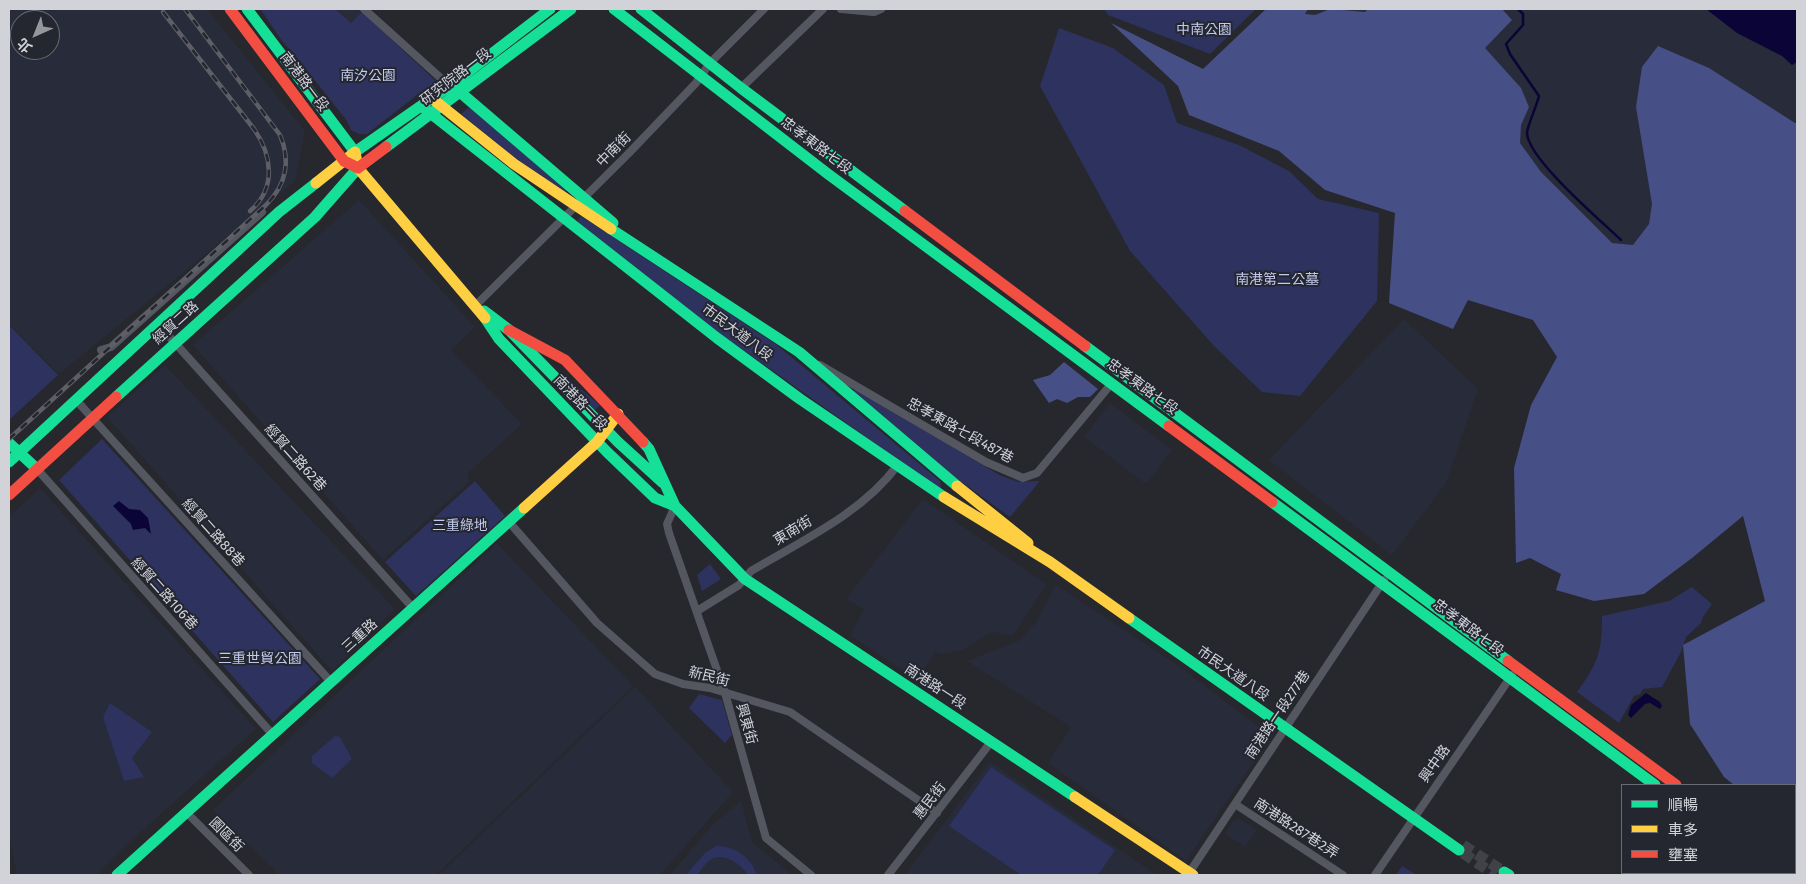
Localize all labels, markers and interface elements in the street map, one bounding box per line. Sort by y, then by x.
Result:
north arrow [10,10,60,60]
park label: 中南公園 [1176,22,1232,38]
text: 北 [14,34,36,56]
street label: 研究院路一段 [417,45,495,109]
street label: 南港路一段 [276,49,332,115]
park label: 南汐公園 [340,68,396,84]
street label: 忠孝東路七段 [777,114,855,178]
street label: 中南街 [593,129,635,171]
park label: 南港第二公墓 [1235,272,1319,288]
street label: 經貿二路 [150,298,202,348]
street label: 市民大道八段 [698,301,776,365]
street label: 忠孝東路七段 [1103,356,1181,418]
street label: 南港路一段 [550,372,610,434]
street label: 忠孝東路七段487巷 [904,395,1016,467]
street label: 經貿二路62巷 [261,421,329,495]
street label: 經貿二路88巷 [178,496,248,570]
street label: 東南街 [771,513,815,549]
park label: 三重綠地 [432,518,488,534]
street label: 經貿二路106巷 [127,554,201,634]
street label: 忠孝東路七段 [1429,596,1507,660]
street label: 三重路 [339,616,381,656]
street label: 市民大道八段 [1194,643,1272,705]
park label: 三重世貿公園 [218,651,302,667]
street label: 南港路一段 [901,661,969,713]
street label: 新民街 [687,664,731,690]
street label: 南港路一段277巷 [1242,668,1314,762]
street label: 興東街 [732,701,760,747]
street label: 興中路 [1416,742,1454,786]
street label: 惠民街 [910,779,950,823]
legend [1621,784,1796,874]
street label: 南港路287巷2弄 [1251,795,1341,863]
text: 順暢 [1668,796,1698,814]
street label: 園區街 [205,814,247,856]
text: 車多 [1668,821,1698,839]
text: 壅塞 [1668,846,1698,864]

